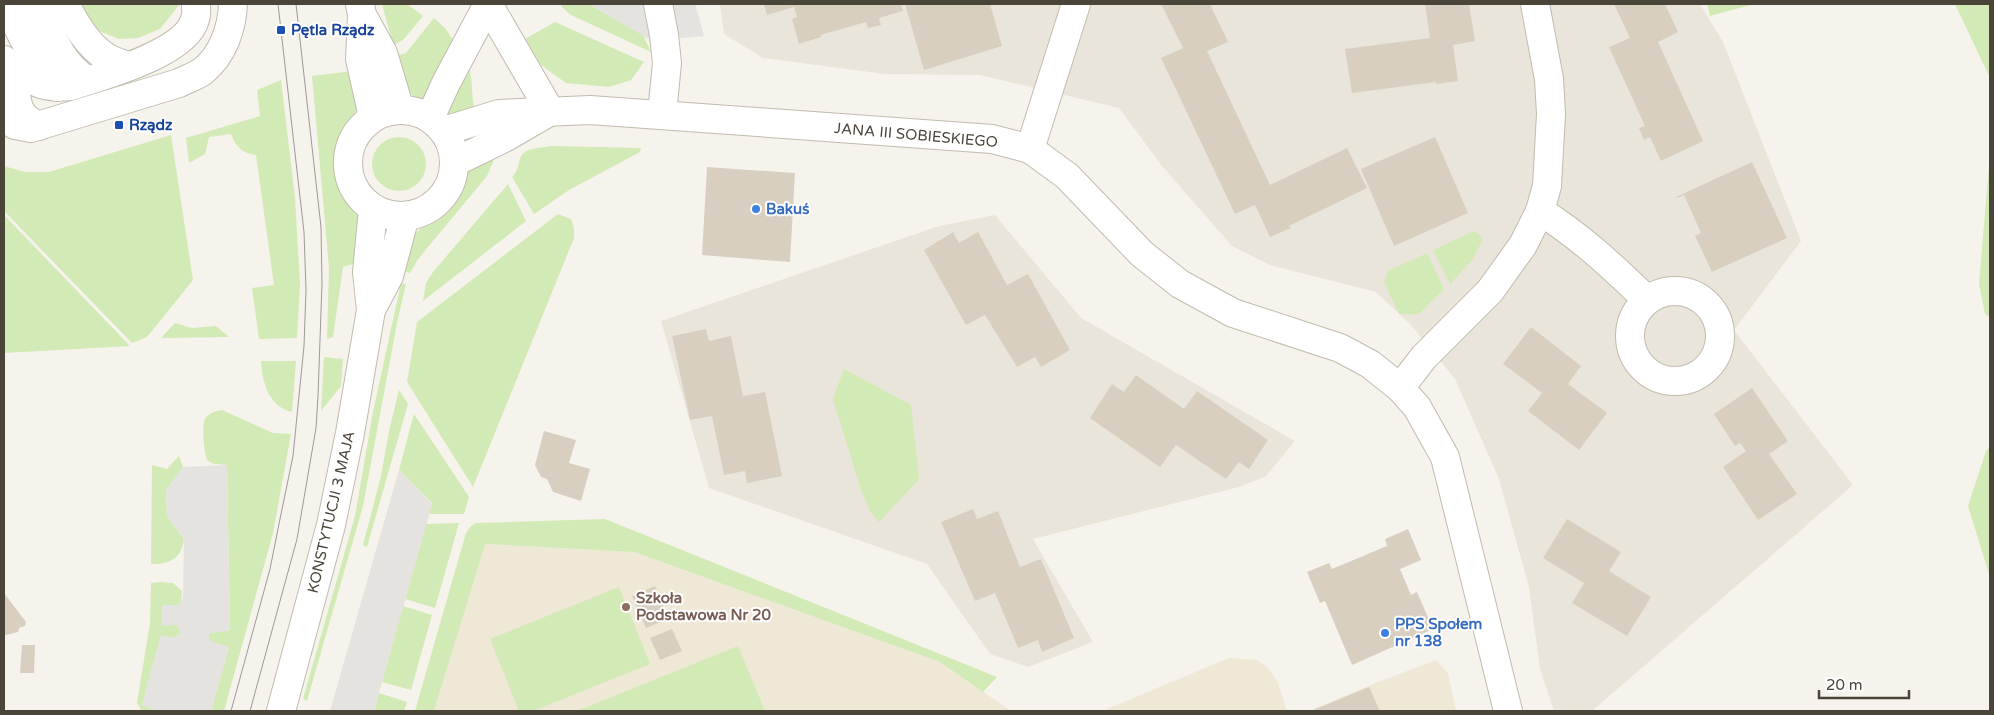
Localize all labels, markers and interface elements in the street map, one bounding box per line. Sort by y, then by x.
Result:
place label: Pętla Rządz [291,21,375,39]
marker: Pętla Rządz [275,24,287,36]
place label: Rządz [129,116,173,134]
marker: Rządz [113,119,125,131]
street label: JANA III SOBIESKIEGO [833,119,999,151]
place label: Bakuś [766,200,809,218]
marker: Bakuś [750,203,762,215]
street label: KONSTYTUCJI 3 MAJA [304,429,358,595]
place label: Szkoła Podstawowa Nr 20 [636,589,771,624]
marker: Szkoła Podstawowa Nr 20 [620,601,632,613]
place label: PPS Społem nr 138 [1395,615,1482,650]
marker: PPS Społem nr 138 [1379,627,1391,639]
scale bar [1819,668,1909,700]
text: 20 m [1826,676,1863,694]

